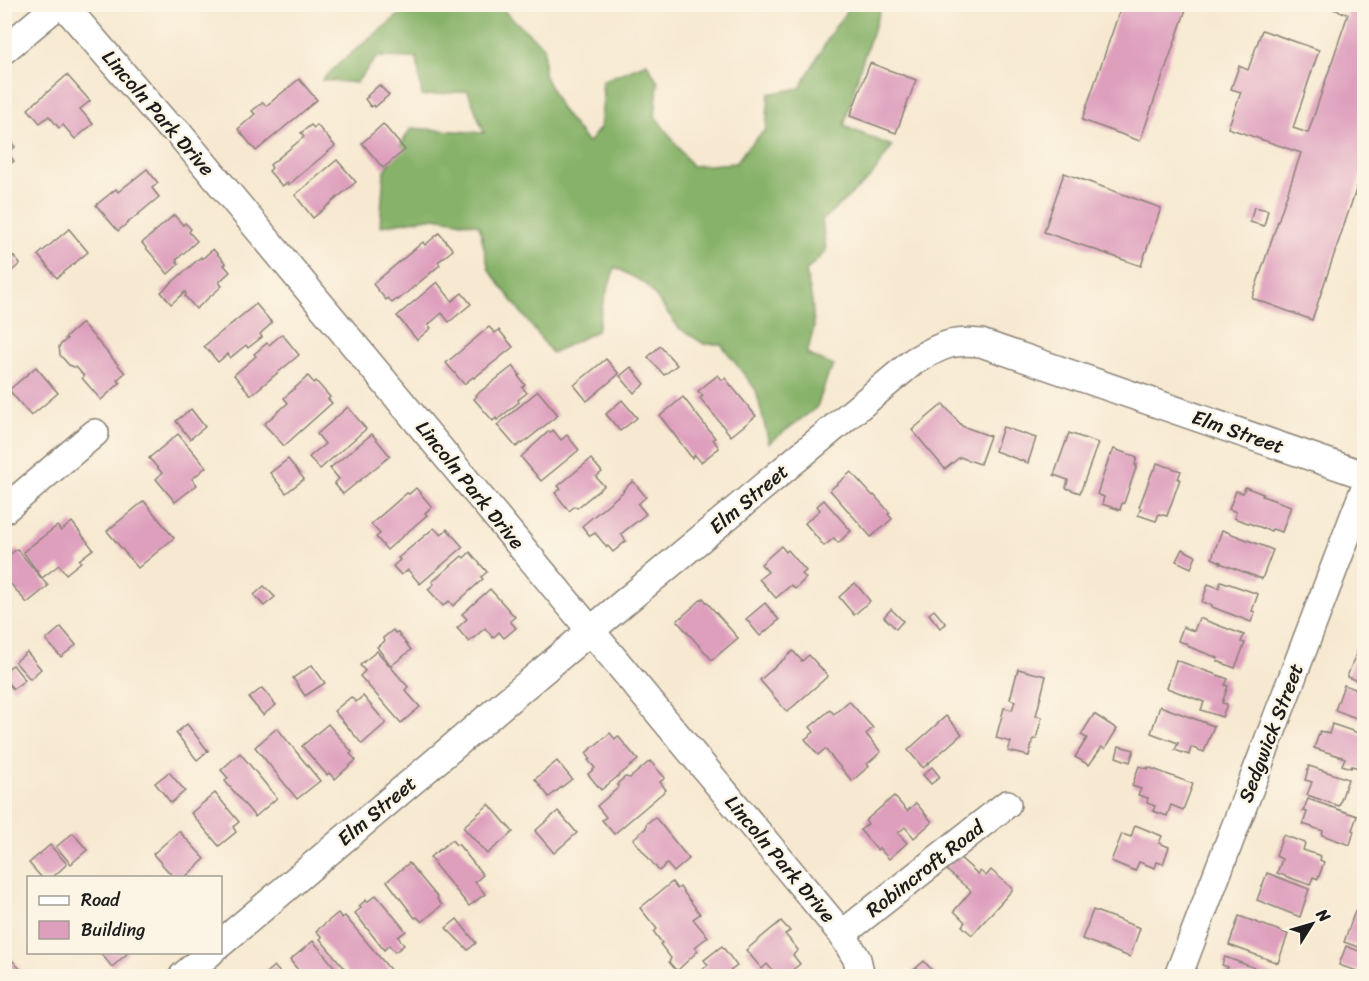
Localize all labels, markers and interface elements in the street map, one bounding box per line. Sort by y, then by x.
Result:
street label: Lincoln Park Drive [93,42,223,184]
street label: Elm Street [1187,400,1289,464]
street label: Lincoln Park Drive [406,412,534,558]
street label: Elm Street [701,455,797,543]
street label: Sedgwick Street [1228,658,1314,808]
street label: Elm Street [329,767,425,855]
street label: Lincoln Park Drive [716,787,844,931]
street label: Robincroft Road [858,810,993,927]
legend [27,876,222,954]
text: Road [81,884,121,916]
north arrow [1282,894,1342,954]
text: N [1308,901,1339,929]
text: Building [81,914,145,946]

